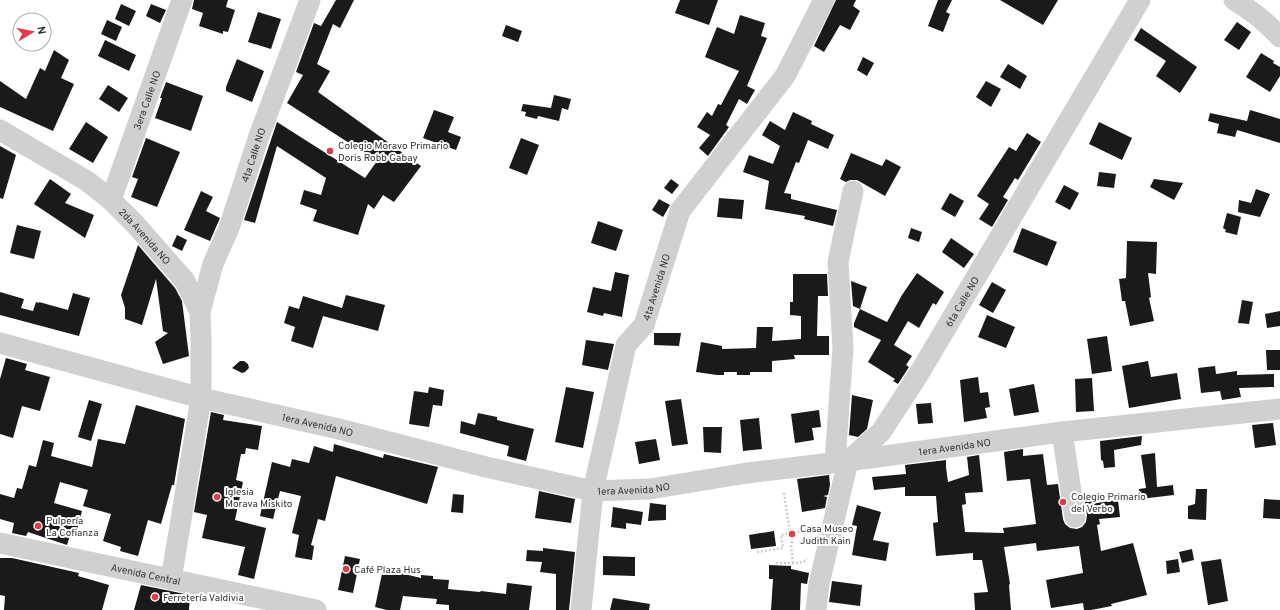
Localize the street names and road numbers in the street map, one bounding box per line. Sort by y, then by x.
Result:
street label: 3era Calle NO [131,69,164,132]
street label: 4ta Calle NO [239,126,269,184]
street label: 2da Avenida NO [115,206,173,268]
street label: 4ta Avenida NO [641,252,674,323]
street label: 6ta Calle NO [943,275,983,330]
street label: 1era Avenida NO [280,411,354,440]
street label: 1era Avenida NO [918,437,992,459]
street label: 1era Avenida NO [597,481,671,499]
street label: Avenida Central [109,562,181,589]

